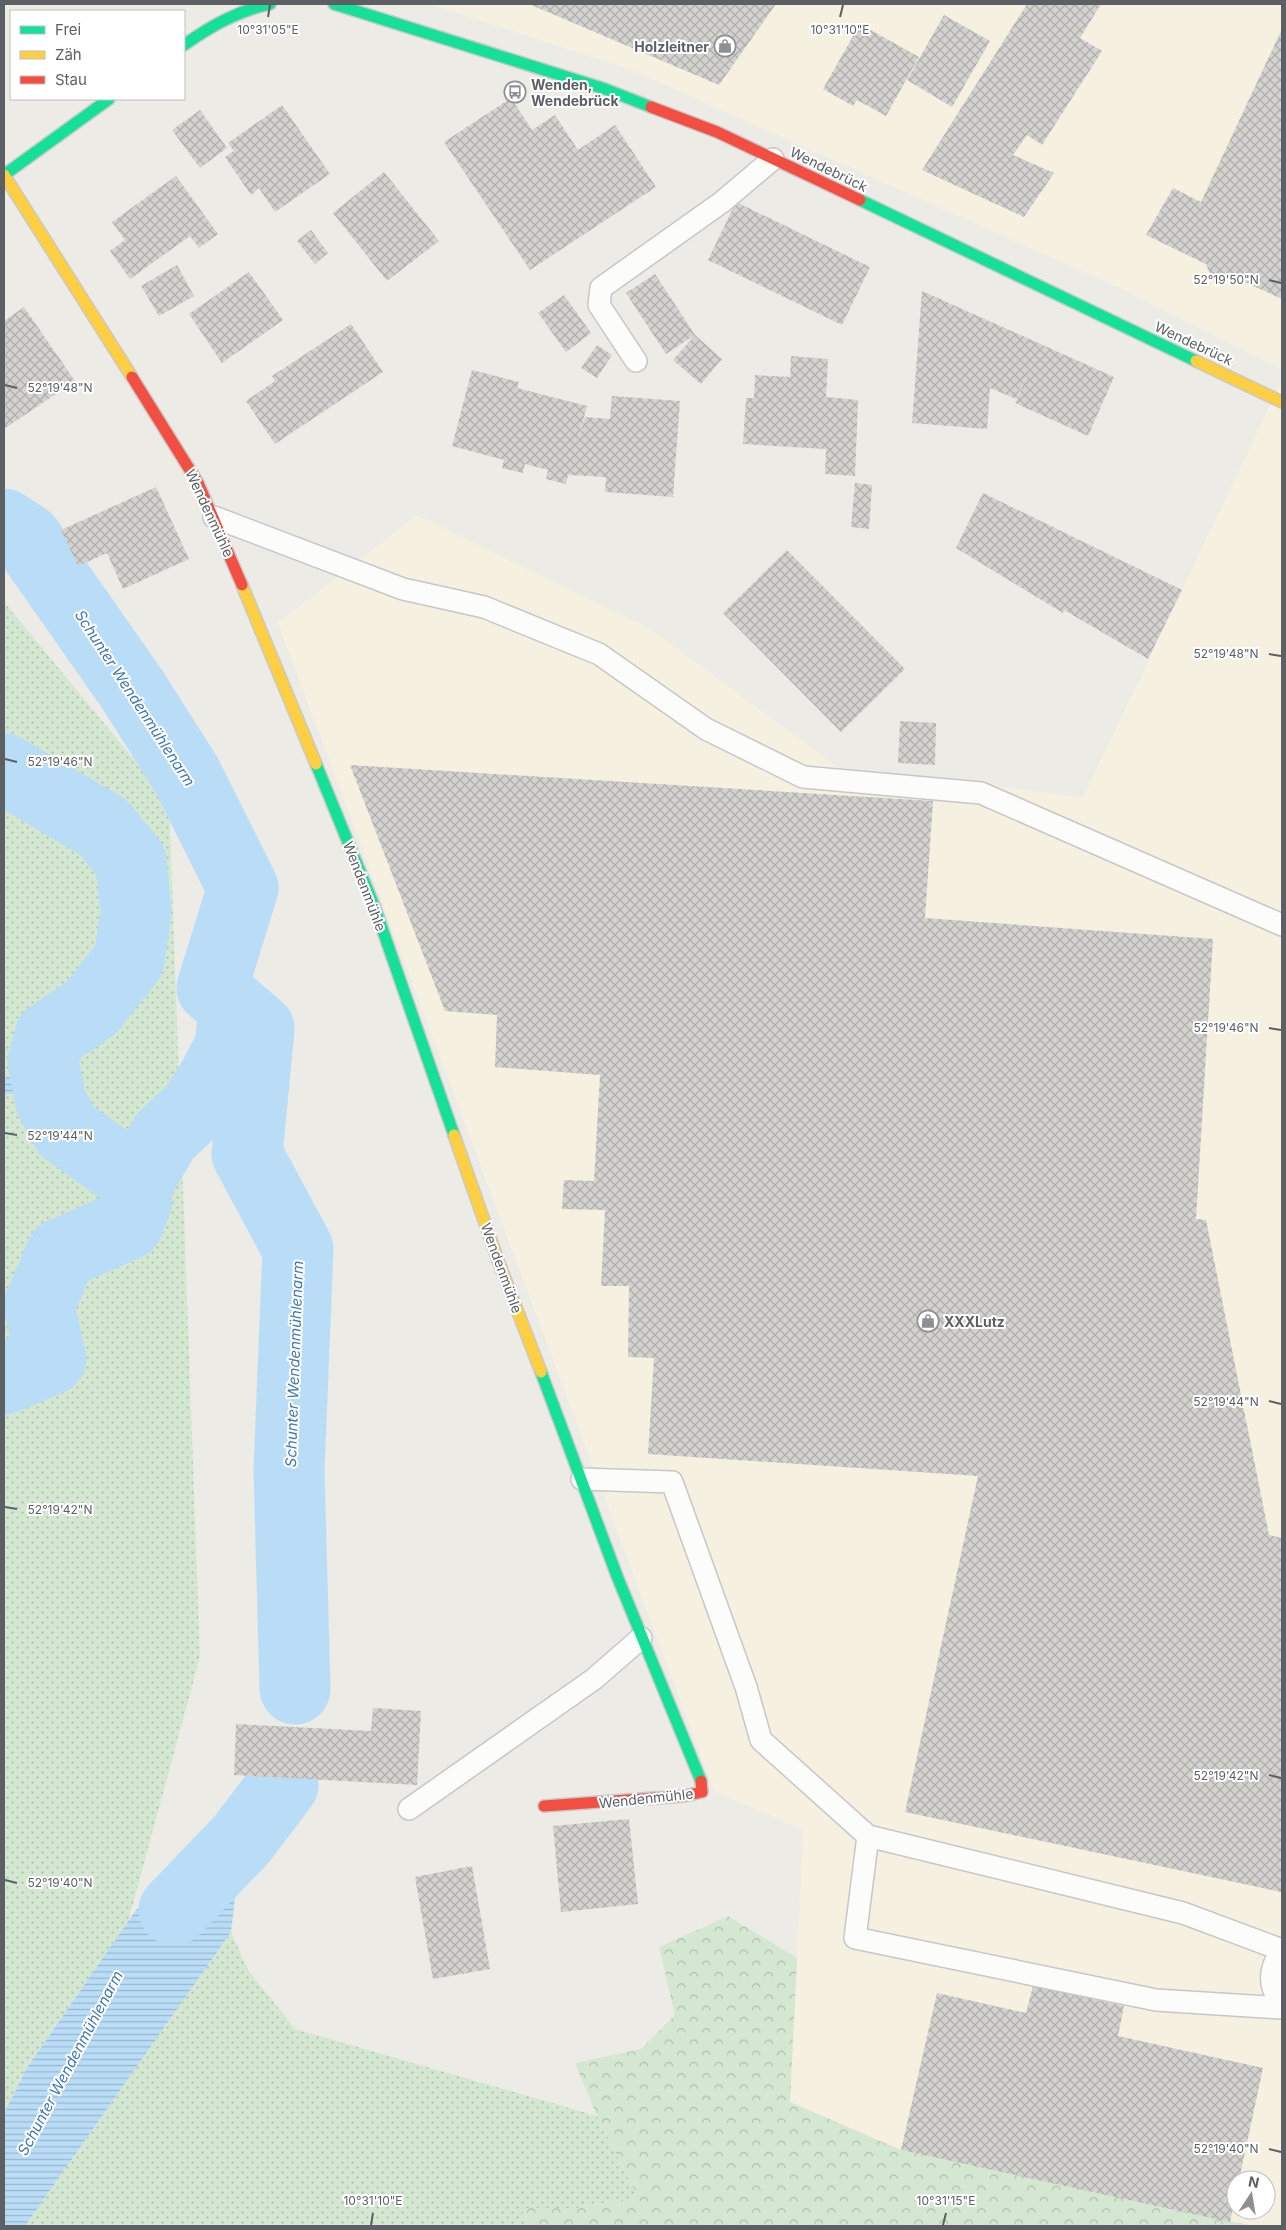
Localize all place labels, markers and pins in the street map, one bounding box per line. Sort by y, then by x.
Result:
shop icon: Holzleitner [713,34,737,58]
place label: Holzleitner [634,38,709,55]
place label: Wenden, Wendebrück [531,76,620,109]
bus stop icon: Wenden, Wendebrück [503,80,527,104]
shop icon: XXXLutz [916,1309,940,1333]
place label: XXXLutz [944,1313,1005,1330]

